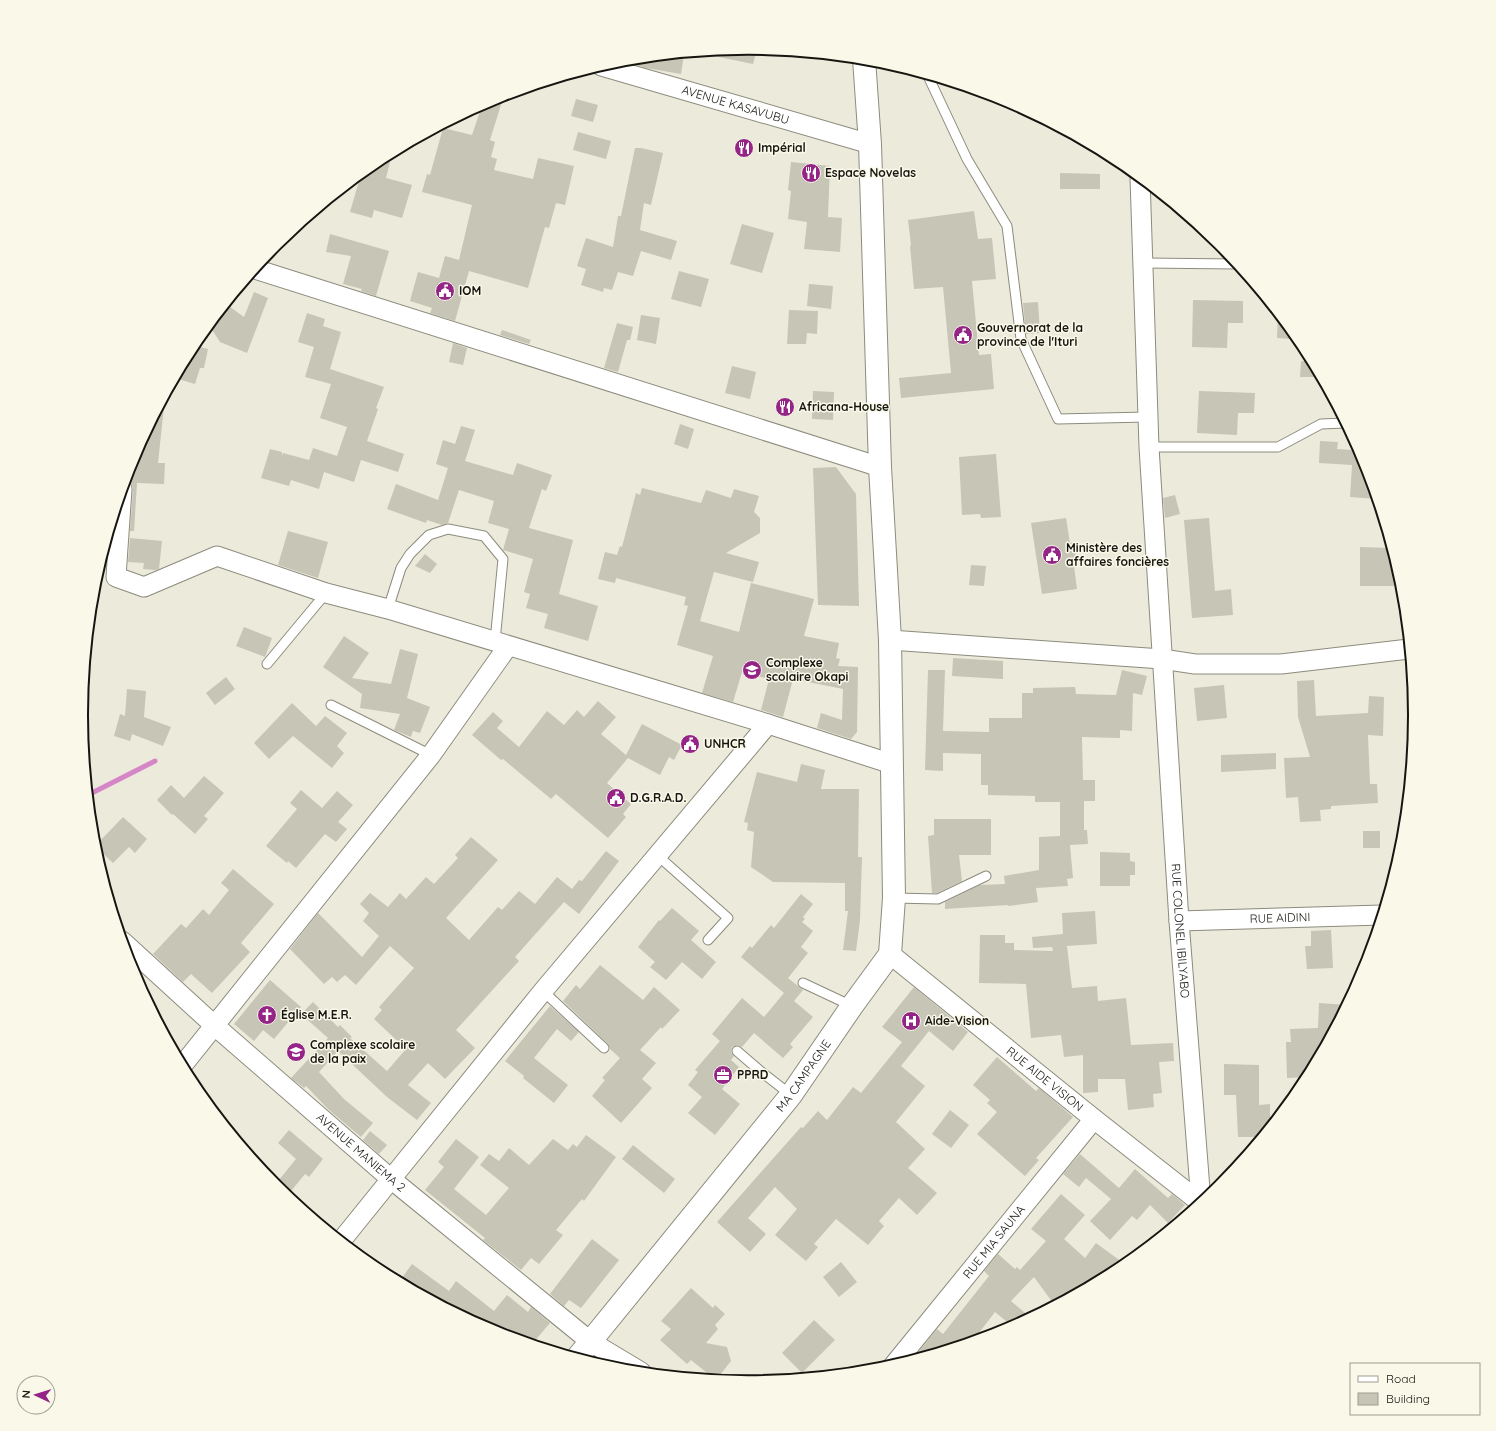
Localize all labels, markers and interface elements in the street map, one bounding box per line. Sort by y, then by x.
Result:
street label: AVENUE KASAVUBU [680,82,791,127]
restaurant icon: Impérial [733,137,755,159]
place label: Impérial [758,140,806,155]
restaurant icon: Espace Novelas [800,162,822,184]
place label: Espace Novelas [825,165,916,180]
public building icon: IOM [434,280,456,302]
place label: IOM [459,283,481,298]
place label: Gouvernorat de la province de l'Ituri [977,320,1083,349]
public building icon: Gouvernorat de la province de l'Ituri [952,324,974,346]
restaurant icon: Africana-House [774,396,796,418]
place label: Africana-House [799,399,889,414]
place label: Ministère des affaires foncières [1066,540,1169,569]
public building icon: Ministère des affaires foncières [1041,544,1063,566]
place label: Complexe scolaire Okapi [766,655,848,684]
school or university icon: Complexe scolaire Okapi [741,659,763,681]
public building icon: UNHCR [679,733,701,755]
place label: UNHCR [704,736,746,751]
public building icon: D.G.R.A.D. [605,787,627,809]
place label: D.G.R.A.D. [630,790,686,805]
street label: RUE COLONEL IBILYABO [1168,863,1193,999]
street label: RUE AIDINI [1249,909,1311,926]
church icon: Église M.E.R. [256,1004,278,1026]
place label: Église M.E.R. [281,1007,352,1022]
hospital icon: Aide-Vision [900,1010,922,1032]
place label: Aide-Vision [925,1013,989,1028]
street label: MA CAMPAGNE [772,1036,834,1115]
place label: Complexe scolaire de la paix [310,1037,415,1066]
school or university icon: Complexe scolaire de la paix [285,1041,307,1063]
street label: RUE AIDE VISION [1003,1043,1087,1114]
office icon: PPRD [712,1064,734,1086]
place label: PPRD [737,1067,769,1082]
street label: AVENUE MANIEMA 2 [313,1110,409,1195]
street label: RUE MIA SAUNA [959,1202,1028,1281]
legend [1350,1363,1480,1415]
text: Road [1386,1371,1416,1386]
north arrow [16,1375,56,1415]
text: N [19,1390,33,1399]
text: Building [1386,1391,1430,1406]

